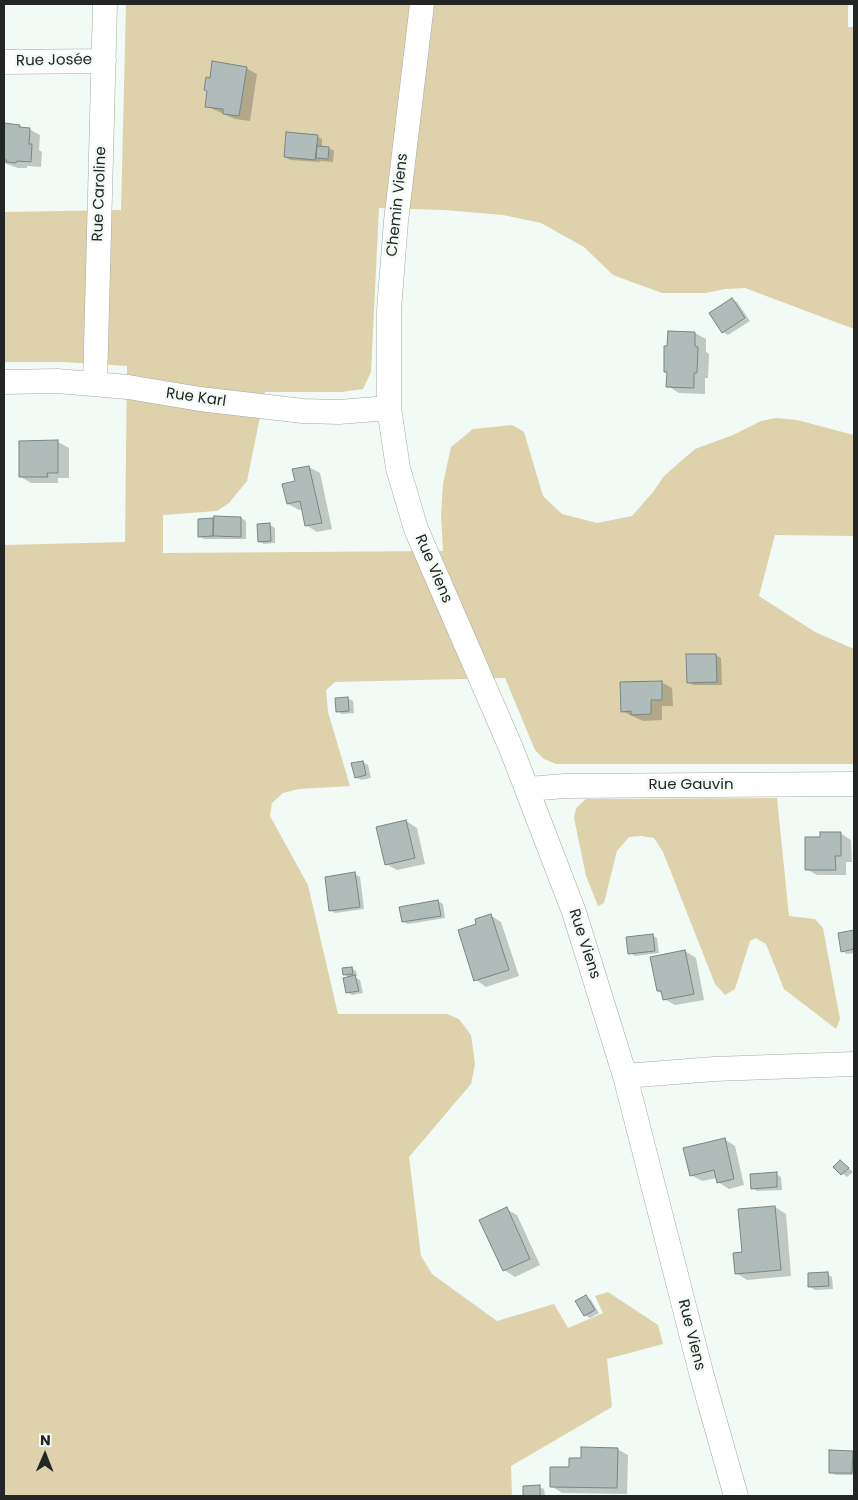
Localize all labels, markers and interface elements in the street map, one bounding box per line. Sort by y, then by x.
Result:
street label: Rue Josée [16,51,92,71]
street label: Rue Caroline [89,146,111,242]
street label: Chemin Viens [384,152,412,258]
street label: Rue Karl [165,385,227,411]
street label: Rue Viens [411,532,455,606]
street label: Rue Gauvin [648,776,734,794]
street label: Rue Viens [564,907,604,981]
street label: Rue Viens [673,1298,709,1372]
north arrow [20,1430,70,1480]
text: N [40,1430,51,1450]

